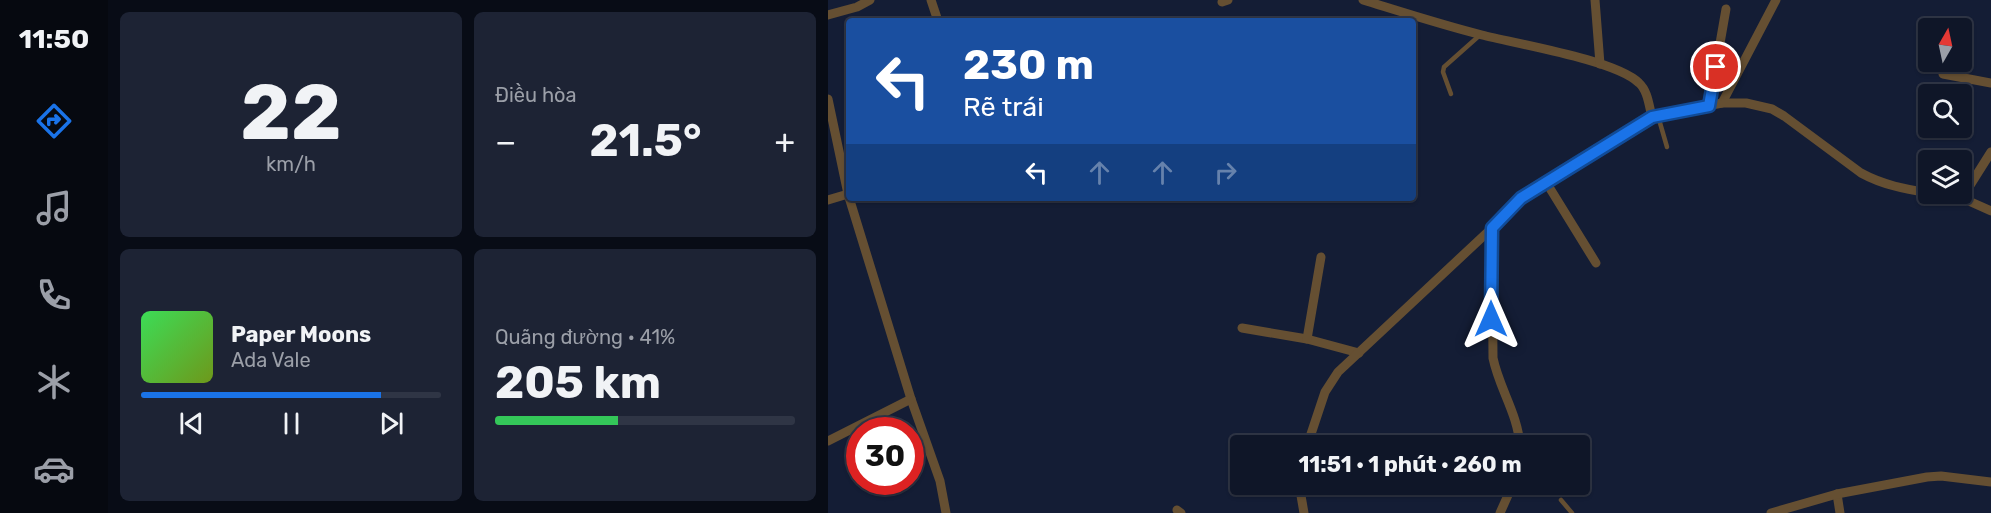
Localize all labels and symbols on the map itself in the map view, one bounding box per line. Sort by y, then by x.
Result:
north arrow [1918,18,1972,72]
pin [1690,41,1741,92]
position arrow [1459,287,1523,351]
speed limit sign: 30 [846,417,924,495]

